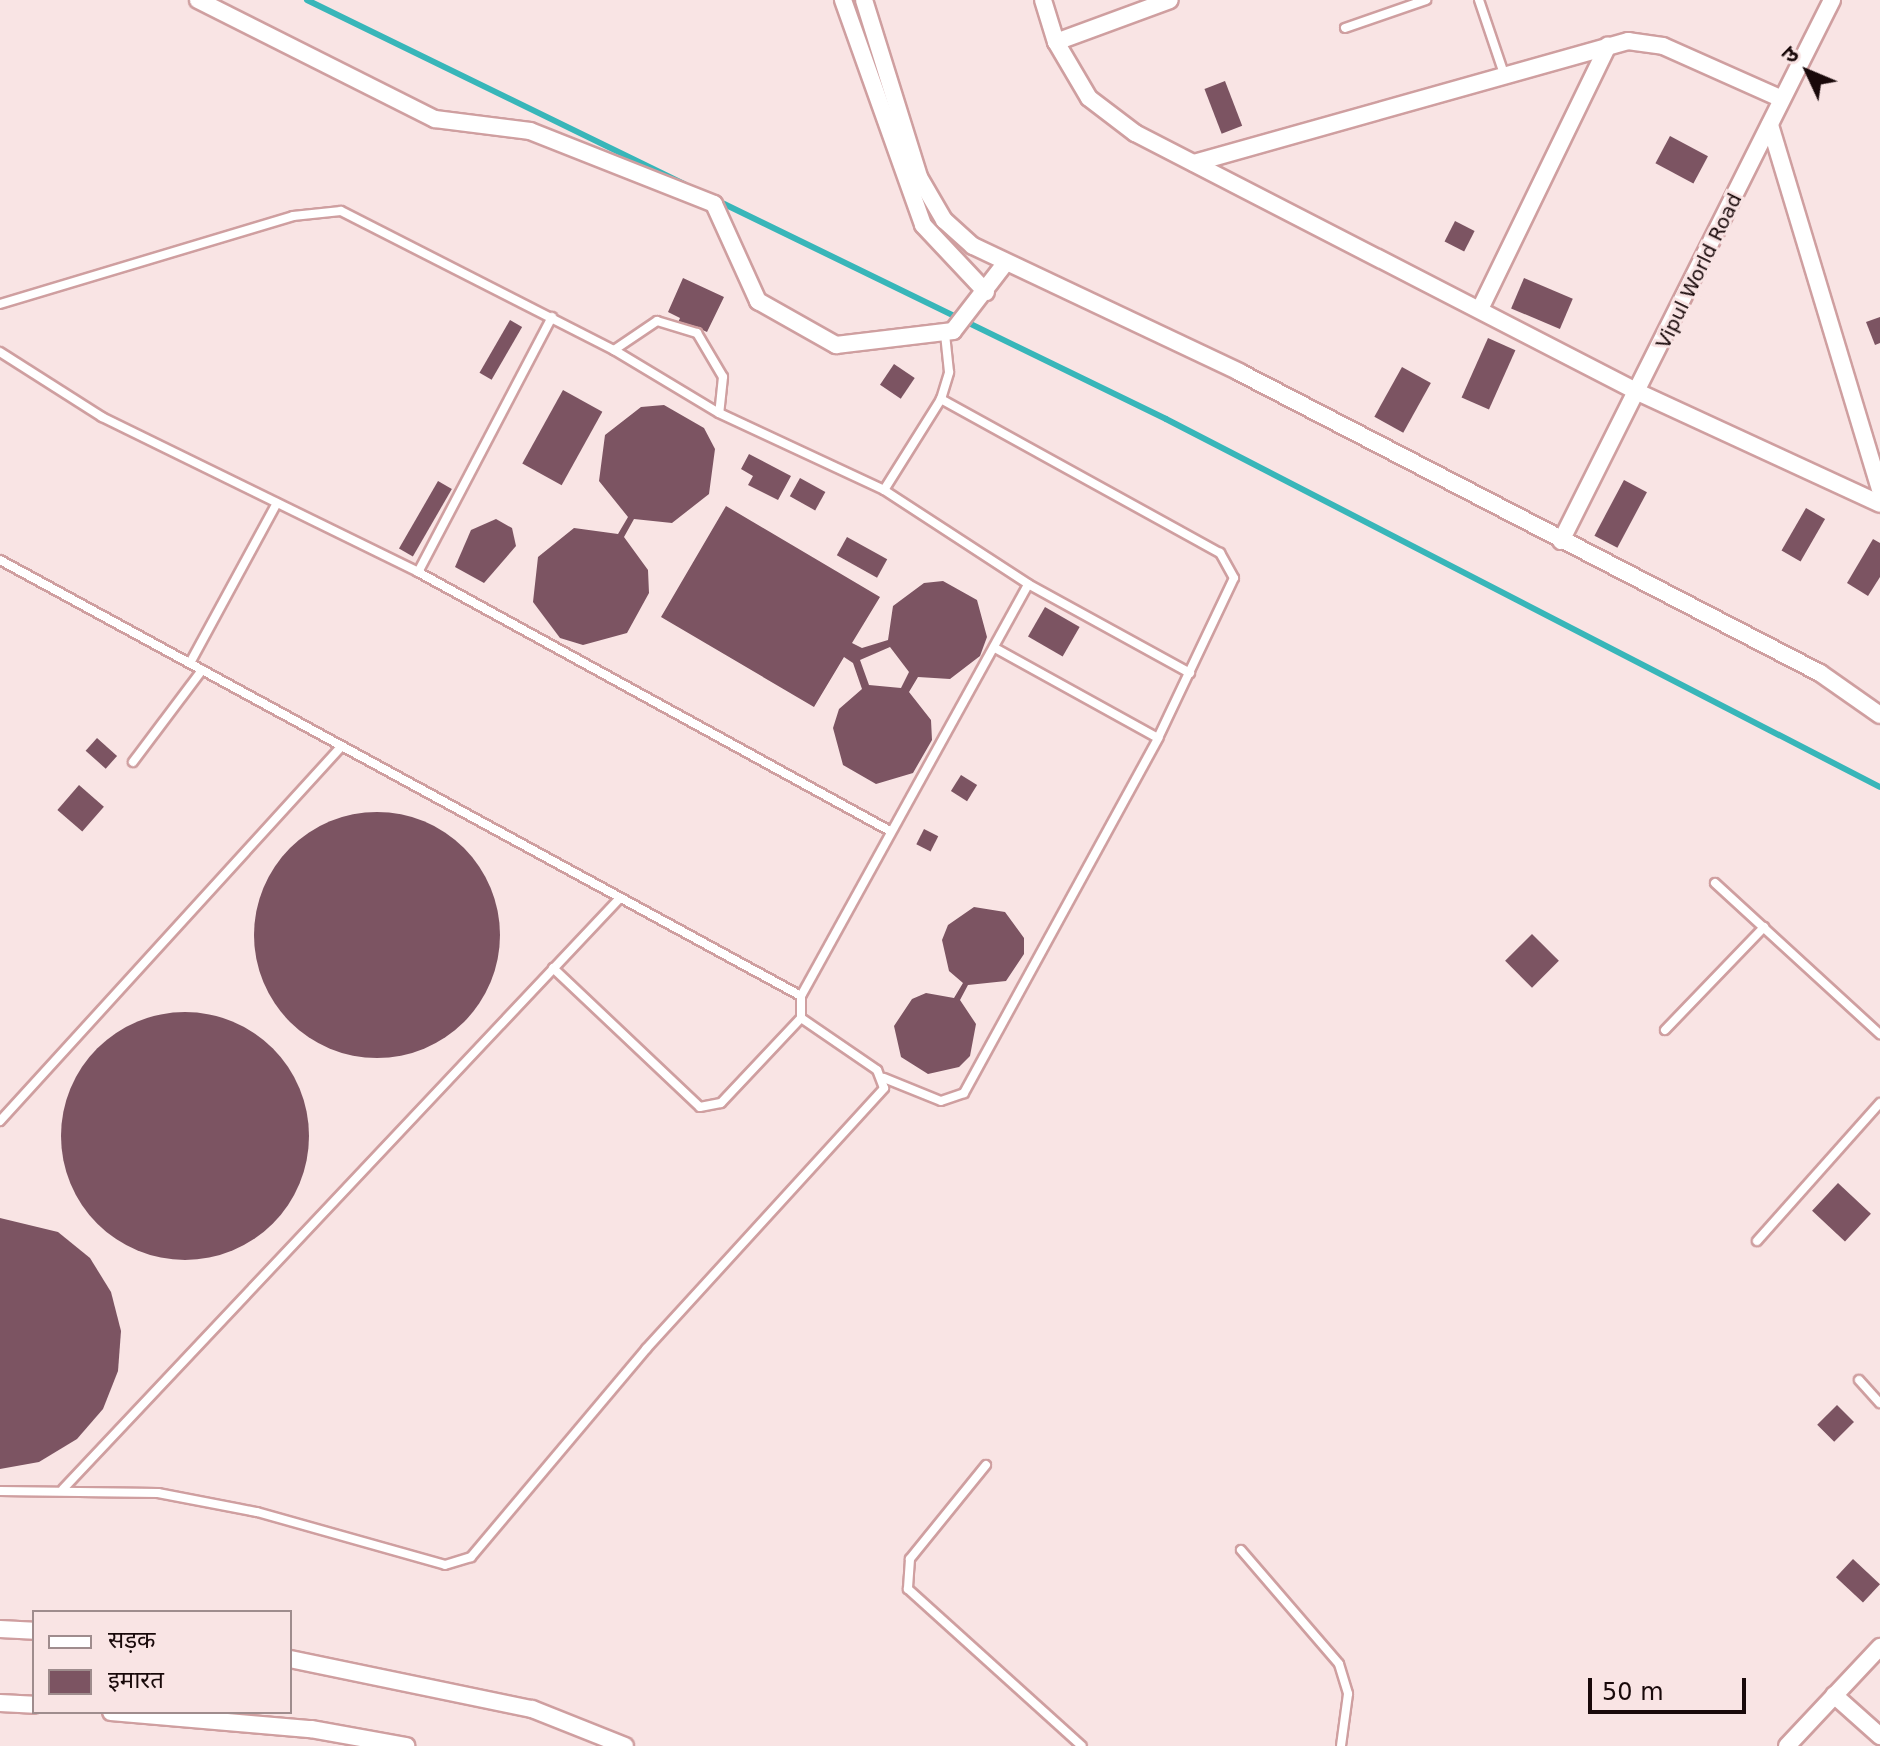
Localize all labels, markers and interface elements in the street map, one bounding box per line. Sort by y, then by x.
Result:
north arrow [1768,32,1848,112]
text: उ [1777,42,1804,68]
street label: Vipul World Road [1651,189,1747,353]
legend [32,1610,292,1714]
text: सड़क [108,1626,156,1654]
scale bar [1592,1662,1750,1712]
text: इमारत [108,1666,164,1694]
text: 50 m [1602,1678,1664,1706]

